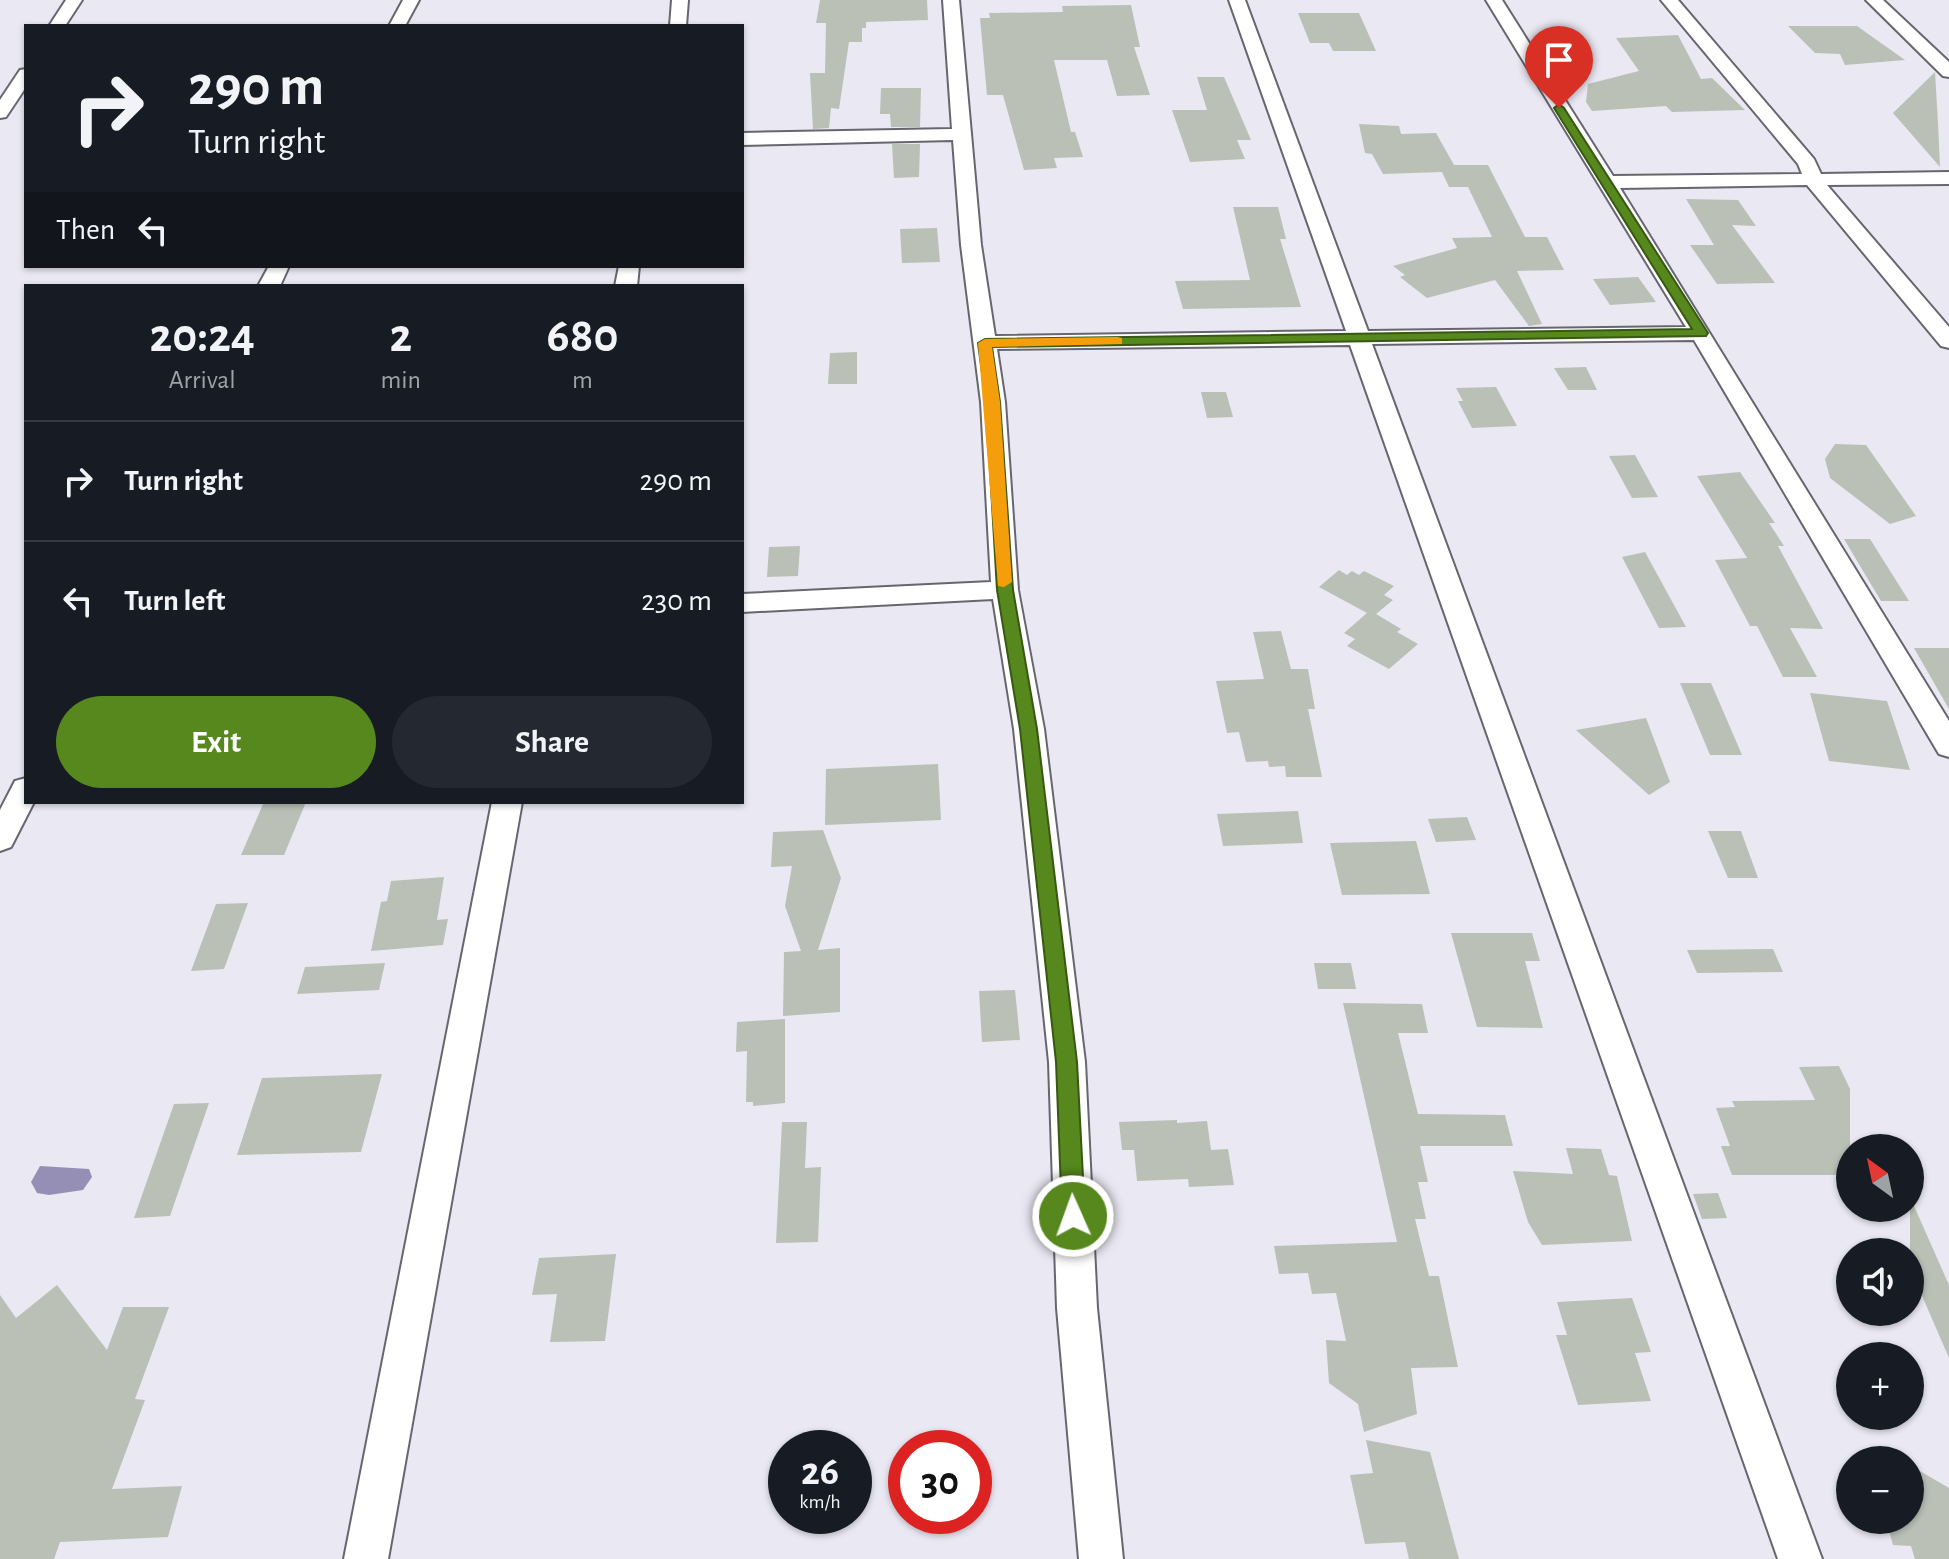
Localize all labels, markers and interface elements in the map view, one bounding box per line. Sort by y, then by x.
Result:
pin [1525,26,1593,108]
icon: arrive [1537,38,1581,82]
icon: right [56,56,160,160]
text: 290 m [188,59,324,115]
text: Turn right [188,124,325,160]
icon: left [131,208,175,252]
text: Then [56,215,115,245]
text: 20:24 [150,313,255,361]
text: 2 [389,313,412,361]
text: 680 [547,313,618,361]
text: Arrival [169,367,236,393]
text: min [381,367,421,393]
text: m [572,367,593,393]
icon: right [56,459,100,503]
text: Turn right [124,466,243,496]
text: 290 m [639,466,712,496]
icon: left [56,579,100,623]
text: Turn left [124,586,225,616]
text: 230 m [641,586,712,616]
button: Exit [56,696,376,788]
button: Share [392,696,712,788]
north arrow [1836,1134,1924,1222]
map controls [1836,1134,1924,1534]
position arrow [1031,1174,1115,1258]
button: sound [1836,1238,1924,1326]
button: + [1836,1342,1924,1430]
speed limit sign: 30 [888,1430,992,1534]
button: − [1836,1446,1924,1534]
text: 26 [801,1452,839,1492]
text: km/h [799,1492,841,1512]

